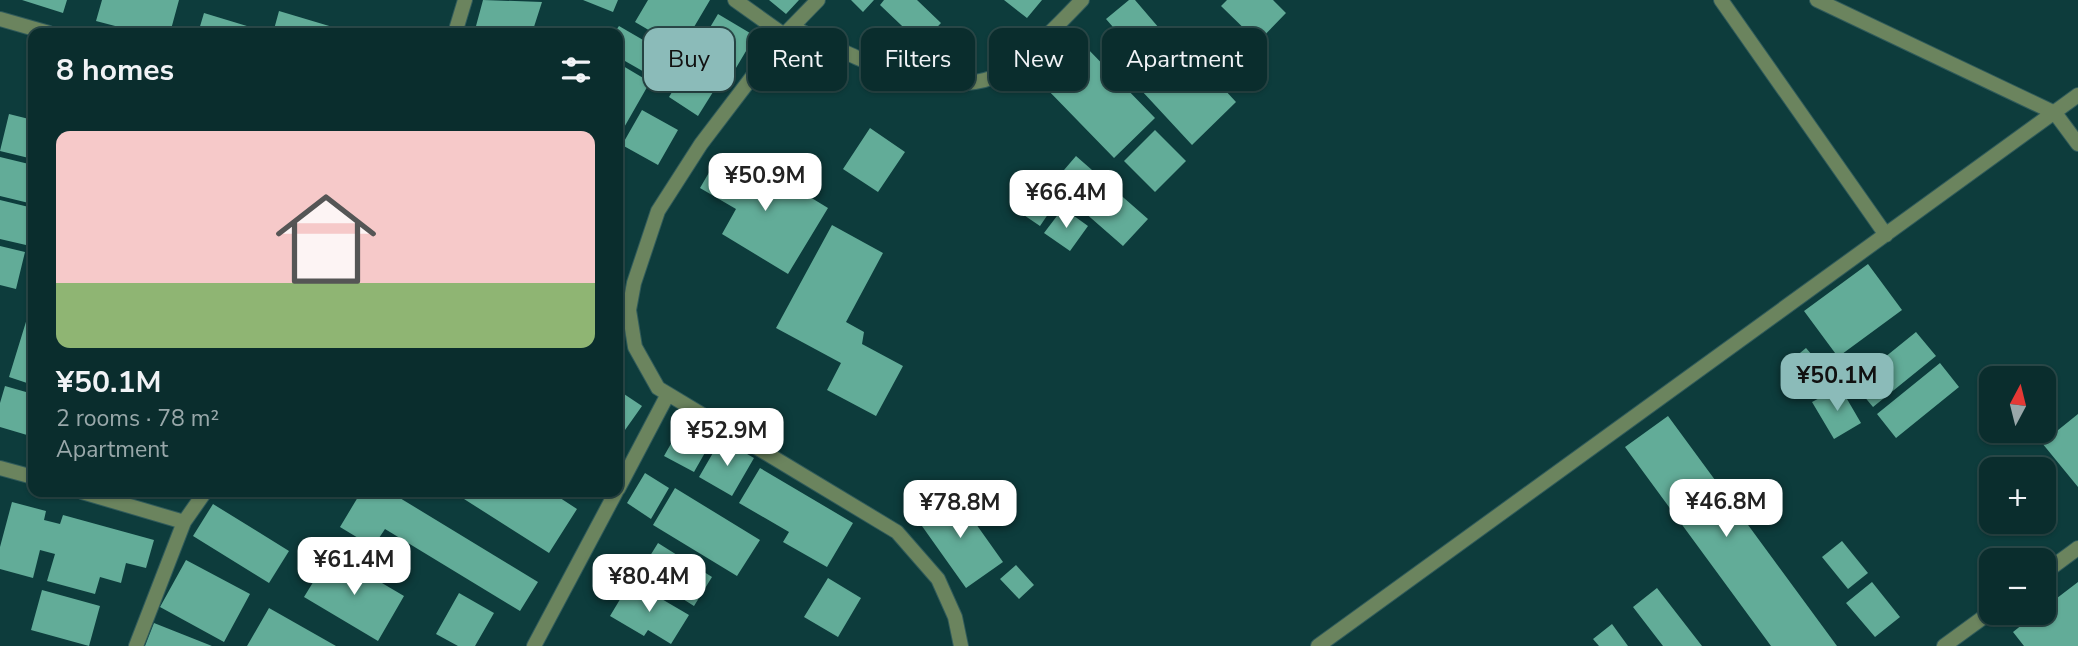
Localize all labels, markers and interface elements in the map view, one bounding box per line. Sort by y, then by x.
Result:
chip: Buy [644,28,734,91]
chip: Rent [748,28,847,91]
chip: Filters [861,28,975,91]
chip: New [989,28,1088,91]
chip: Apartment [1102,28,1267,91]
text: 8 homes [56,50,174,91]
icon: filters [557,51,595,89]
pin: ¥50.9M [708,154,822,213]
text: ¥50.9M [725,160,805,191]
pin: ¥66.4M [1009,170,1123,230]
icon: home [263,176,389,302]
text: ¥66.4M [1026,177,1106,208]
pin: ¥50.1M [1780,354,1894,413]
text: ¥50.1M [1797,360,1877,391]
text: ¥50.1M [56,362,161,403]
north arrow [1979,366,2056,443]
map controls [1979,366,2056,625]
text: 2 rooms · 78 m² [56,403,219,434]
pin: ¥52.9M [670,408,784,468]
text: ¥52.9M [687,415,767,446]
text: Apartment [56,434,168,465]
button: + [1979,457,2056,534]
pin: ¥78.8M [903,480,1017,540]
pin: ¥46.8M [1669,480,1783,539]
text: ¥46.8M [1686,486,1766,517]
text: ¥78.8M [920,487,1000,518]
pin: ¥61.4M [297,538,411,597]
text: ¥61.4M [314,544,394,575]
button: − [1979,548,2056,625]
pin: ¥80.4M [592,554,706,614]
text: ¥80.4M [609,561,689,592]

